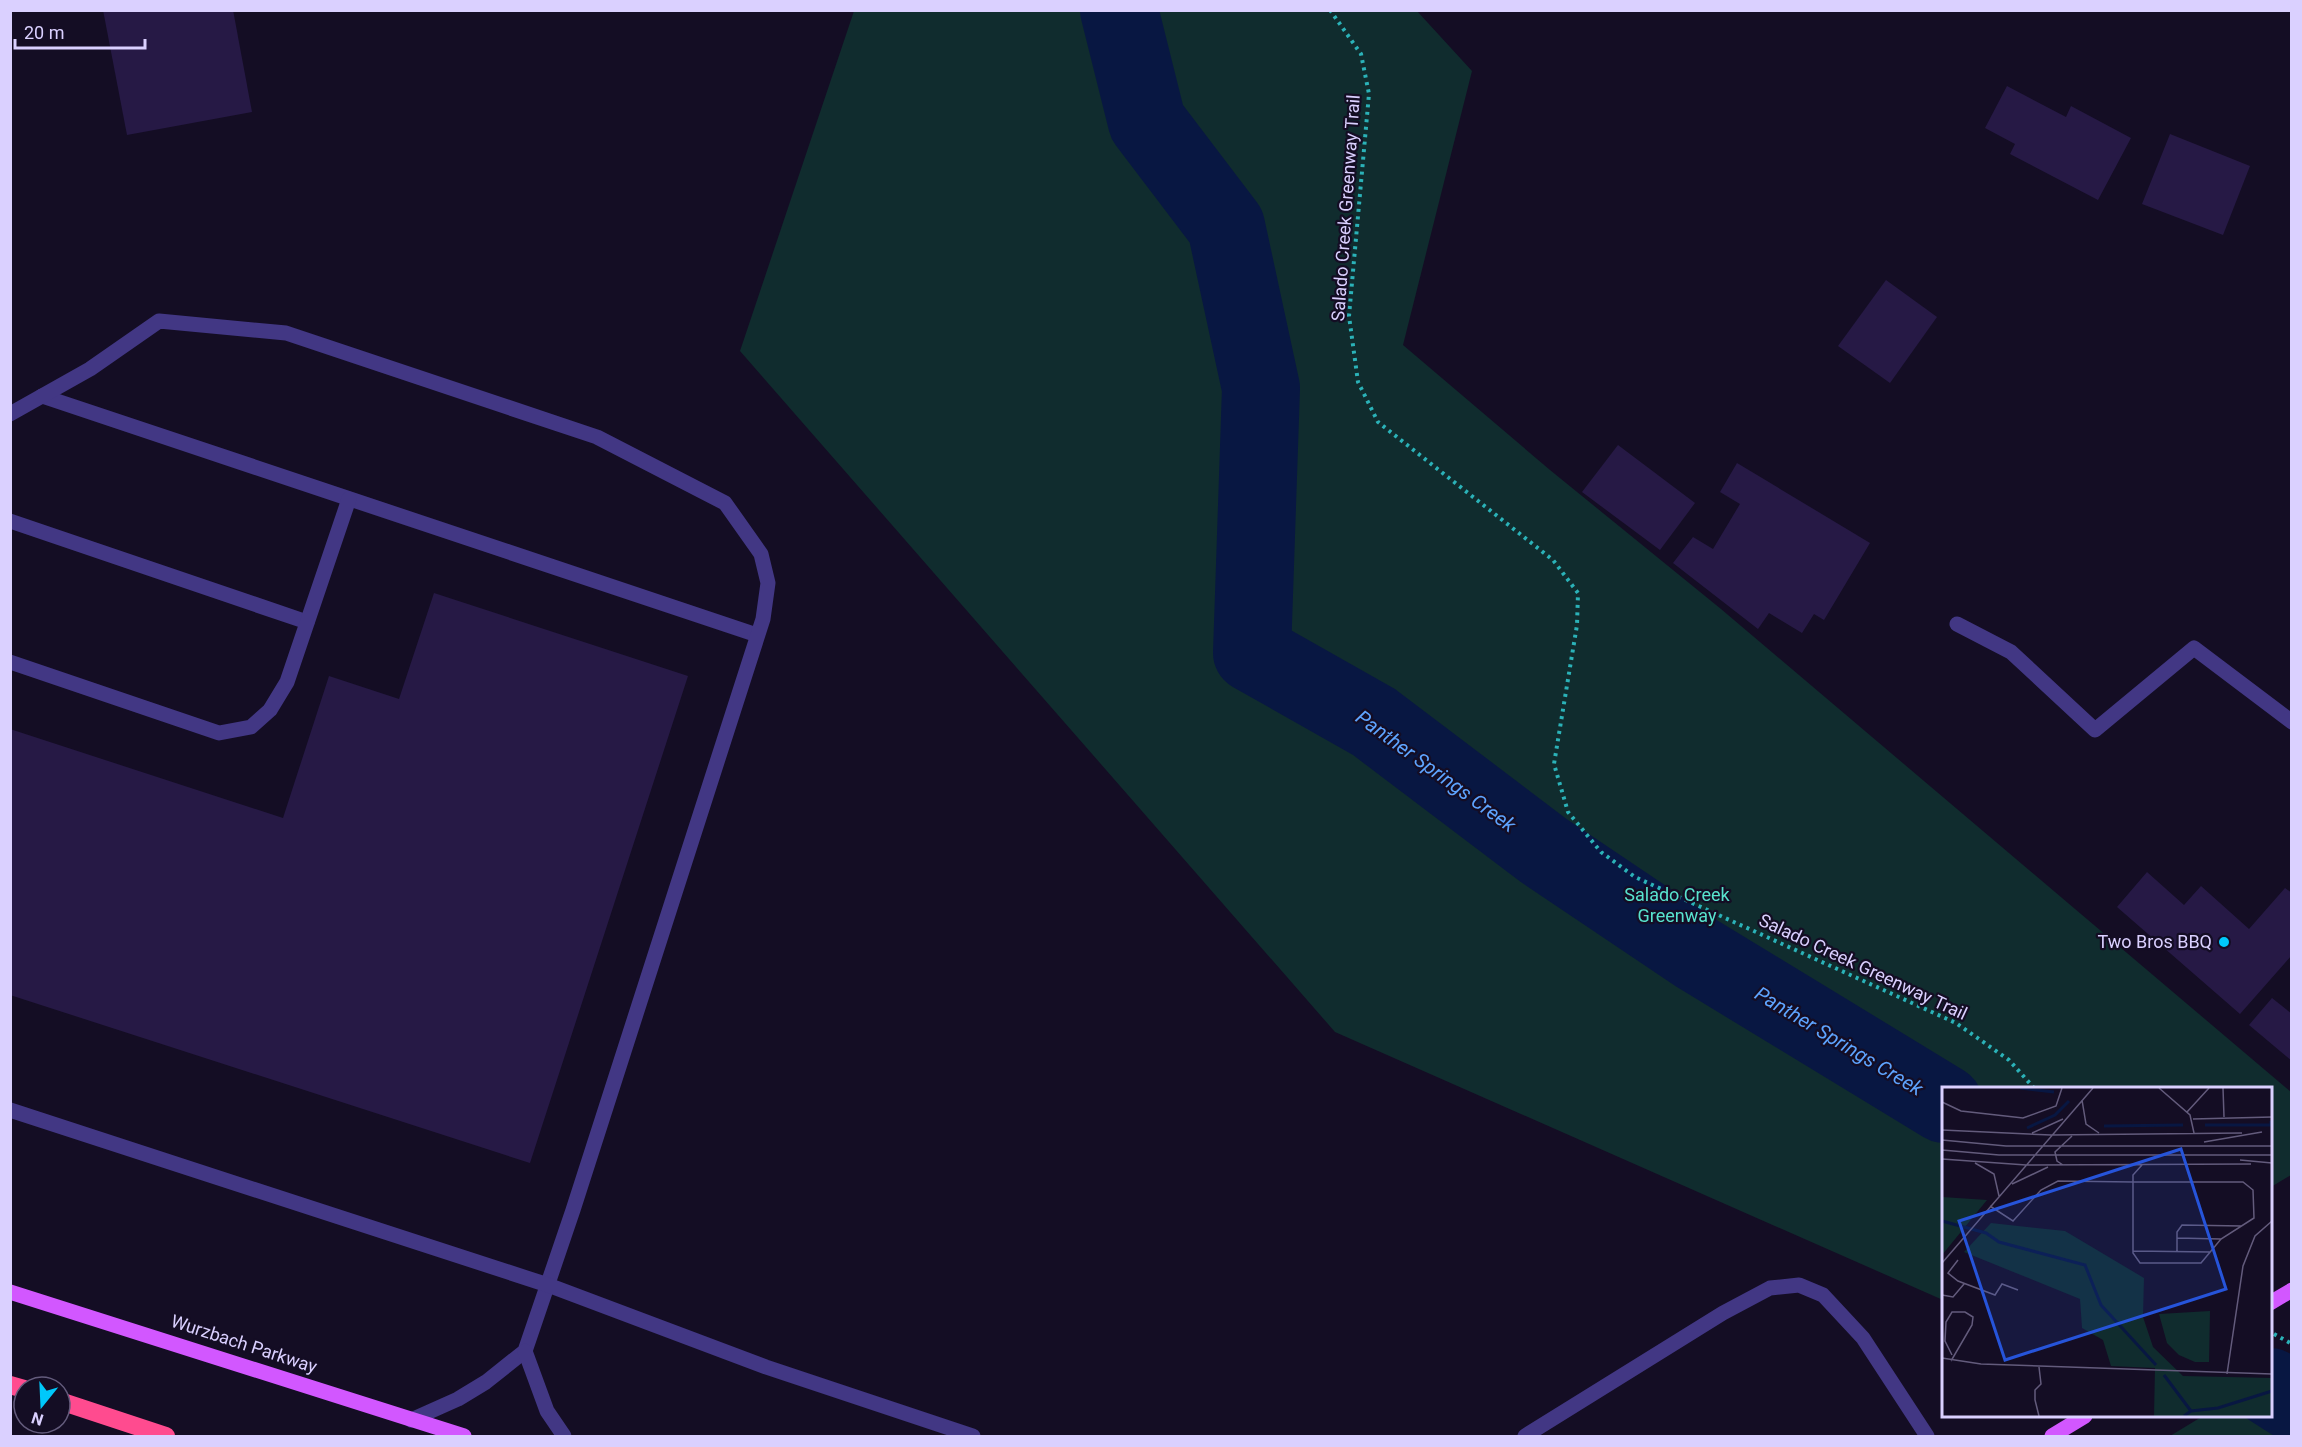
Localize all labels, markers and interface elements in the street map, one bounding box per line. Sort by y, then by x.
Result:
scale bar [15,12,146,50]
text: 20 m [24,22,64,43]
street label: Salado Creek Greenway Trail [1327,94,1364,322]
water label: Panther Springs Creek [1351,705,1522,838]
park label: Salado Creek Greenway [1624,884,1731,926]
street label: Salado Creek Greenway Trail [1756,909,1971,1024]
place label: Two Bros BBQ [2098,931,2212,952]
marker: Two Bros BBQ [2217,935,2231,949]
water label: Panther Springs Creek [1751,981,1928,1101]
inset map [1942,1087,2272,1417]
street label: Wurzbach Parkway [168,1310,320,1377]
north arrow [12,1375,72,1435]
text: N [29,1408,46,1430]

